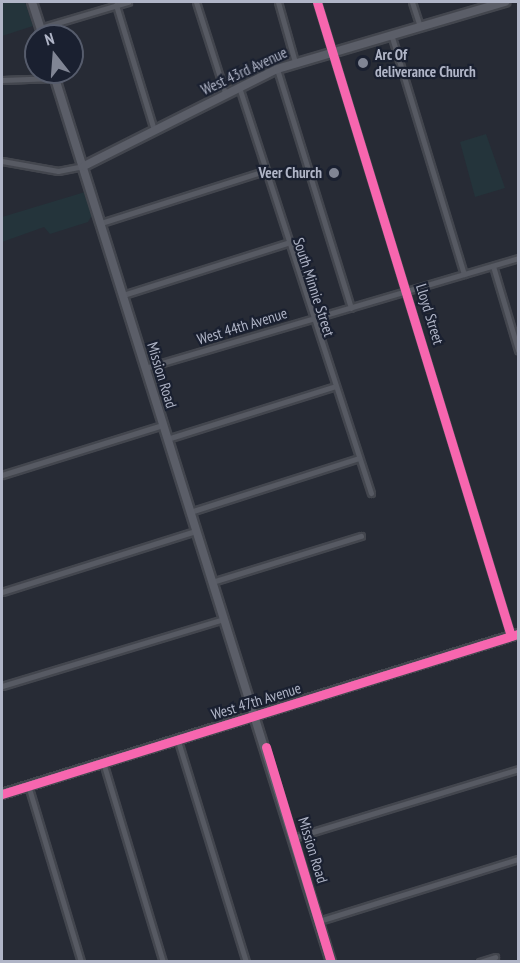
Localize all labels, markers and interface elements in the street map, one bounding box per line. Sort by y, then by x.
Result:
north arrow [24,24,84,84]
text: N [42,28,56,50]
street label: West 43rd Avenue [198,43,290,99]
place label: Arc Of deliverance Church [375,45,476,80]
marker: Arc Of deliverance Church [356,56,370,70]
place label: Veer Church [258,164,322,182]
marker: Veer Church [327,166,341,180]
street label: South Minnie Street [290,235,338,339]
street label: Lloyd Street [412,282,448,346]
street label: West 44th Avenue [195,304,289,348]
street label: Mission Road [143,340,181,410]
street label: West 47th Avenue [209,679,303,723]
street label: Mission Road [294,815,332,885]

